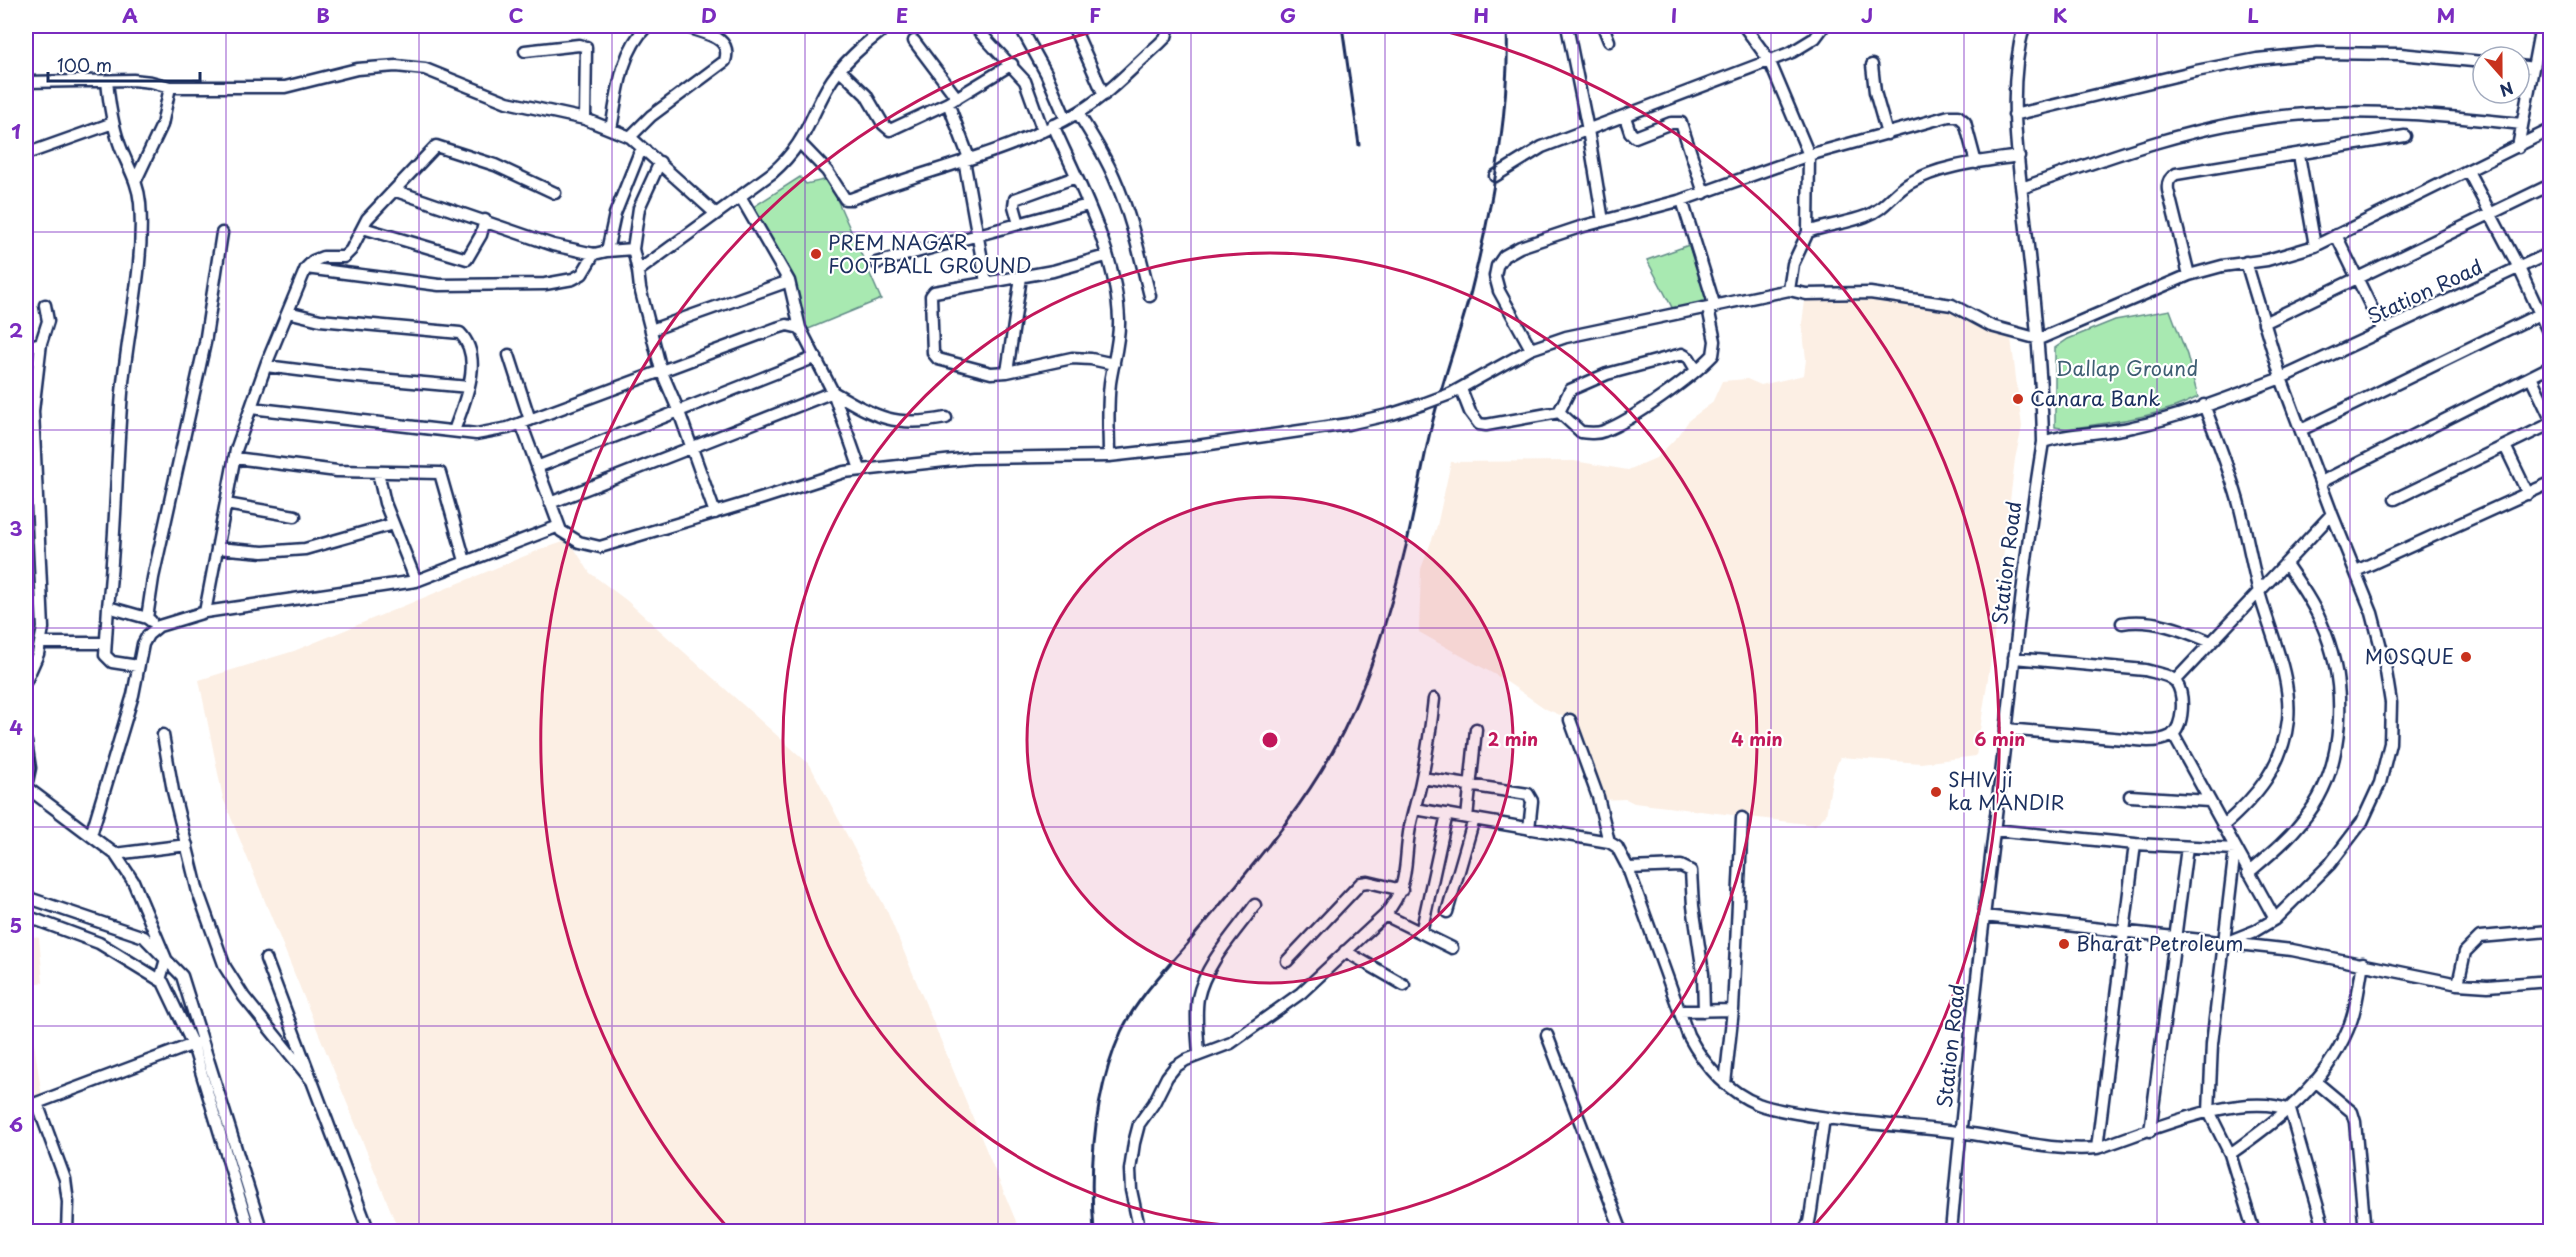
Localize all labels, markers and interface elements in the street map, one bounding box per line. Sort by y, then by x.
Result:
text: A [122,0,138,30]
text: B [316,0,330,30]
text: C [508,0,524,30]
text: D [701,0,717,30]
text: E [896,0,908,30]
text: F [1089,0,1101,30]
text: G [1280,0,1296,30]
text: H [1473,0,1489,30]
text: I [1671,0,1677,30]
text: J [1861,0,1873,30]
text: K [2053,0,2068,30]
text: L [2247,0,2259,30]
text: M [2437,0,2455,30]
scale bar [48,45,200,83]
north arrow [2471,45,2531,105]
text: 100 m [57,51,112,78]
text: N [2497,76,2517,103]
text: 1 [11,116,21,146]
place label: PREM NAGAR FOOTBALL GROUND [828,227,1032,280]
marker: PREM NAGAR FOOTBALL GROUND [809,247,823,261]
street label: Station Road [2362,251,2487,331]
text: 2 [9,315,23,345]
park label: Dallap Ground [2056,353,2198,383]
place label: Canara Bank [2030,383,2160,413]
marker: Canara Bank [2011,392,2025,406]
street label: Station Road [1984,499,2028,626]
text: 3 [9,513,23,543]
place label: MOSQUE [2365,641,2454,671]
marker: MOSQUE [2459,650,2473,664]
text: 4 [9,712,23,742]
text: 2 min [1488,725,1538,752]
text: 4 min [1731,725,1783,752]
text: 6 min [1975,725,2025,752]
centre of rings [1260,730,1280,750]
place label: SHIV ji ka MANDIR [1948,764,2065,817]
marker: SHIV ji ka MANDIR [1929,785,1943,799]
text: 5 [10,910,22,940]
place label: Bharat Petroleum [2076,928,2243,958]
marker: Bharat Petroleum [2057,937,2071,951]
street label: Station Road [1929,983,1971,1109]
text: 6 [9,1109,23,1139]

